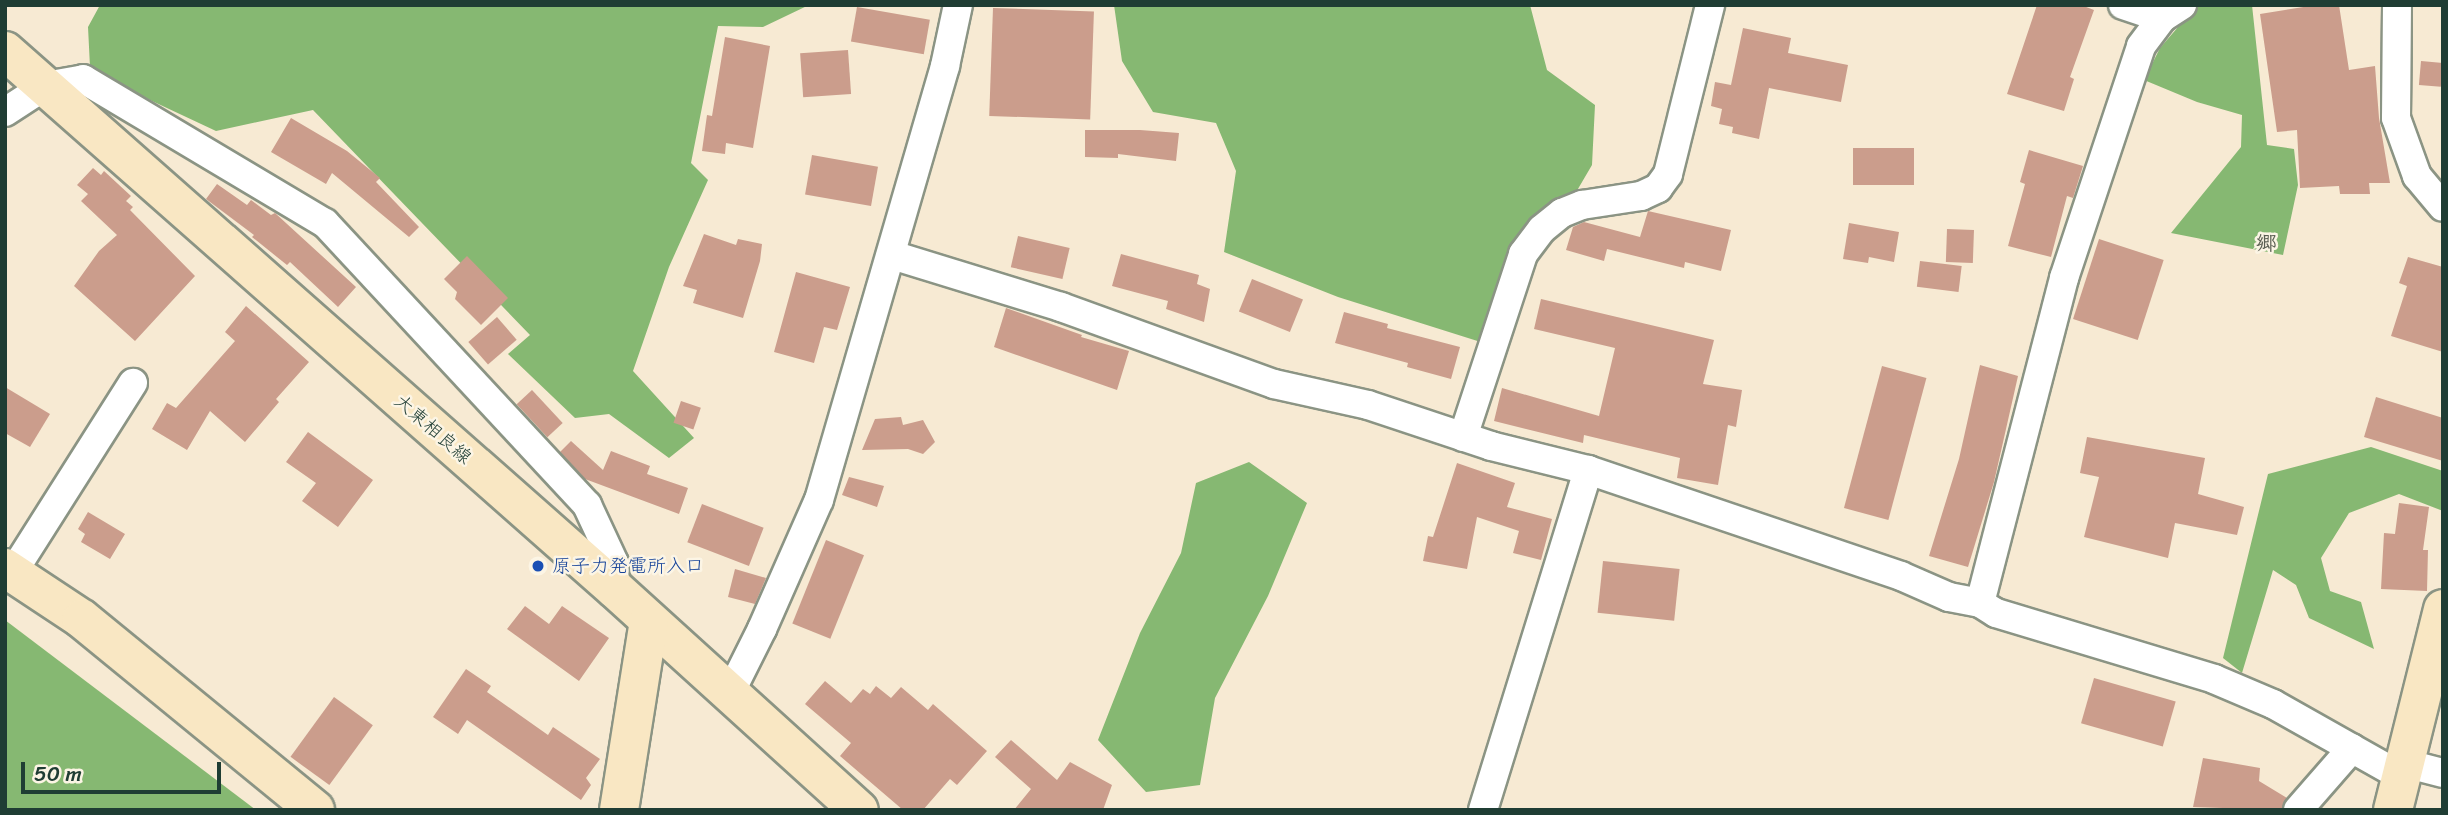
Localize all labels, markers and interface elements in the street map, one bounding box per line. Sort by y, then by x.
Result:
district label: 郷 [2256,230,2276,256]
street label: 大東相良線 [390,389,476,469]
place label: 原子力発電所入口 [552,555,704,577]
marker: 原子力発電所入口 [530,558,546,574]
scale bar [24,748,224,792]
text: 50 m [34,755,82,793]

